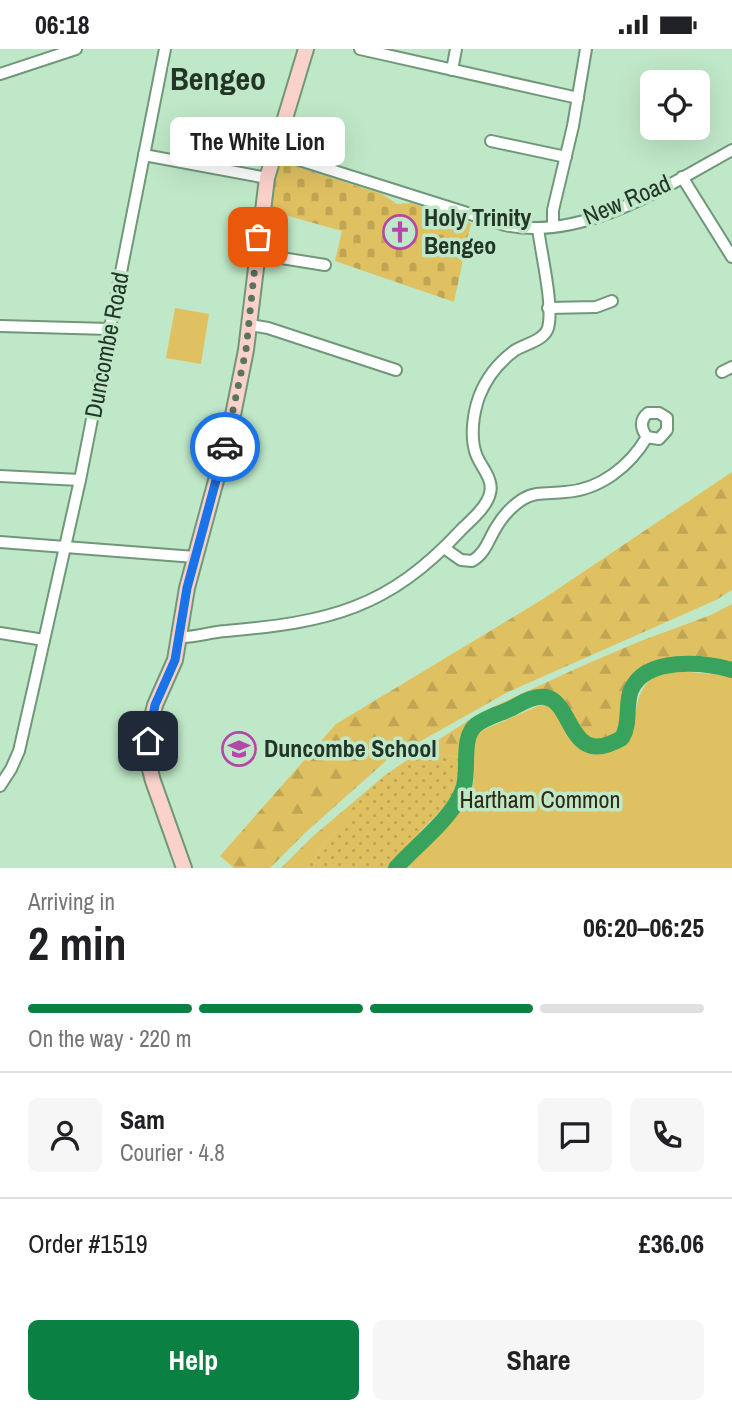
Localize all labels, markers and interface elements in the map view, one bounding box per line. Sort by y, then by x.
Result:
text: 06:18 [35,7,90,42]
district label: Bengeo [170,57,266,100]
map controls [640,70,710,140]
button: locate [640,70,710,140]
callout: The White Lion [170,118,346,167]
text: The White Lion [190,126,325,157]
street label: New Road [578,166,675,232]
place label: Holy Trinity Bengeo [424,201,531,261]
pin [228,207,288,267]
church icon: Holy Trinity Bengeo [381,213,419,251]
icon: bag [239,218,277,256]
street label: Duncombe Road [76,269,136,420]
courier [190,412,260,482]
icon: car [206,428,244,466]
pin [118,711,178,771]
icon: home [129,722,167,760]
school or university icon: Duncombe School [220,730,258,768]
place label: Duncombe School [264,732,437,764]
park label: Hartham Common [460,783,620,815]
text: Arriving in [28,886,115,917]
text: 06:20–06:25 [583,910,704,945]
text: 2 min [28,912,127,974]
text: On the way · 220 m [28,1023,192,1054]
button: person [28,1098,102,1172]
button: chat [538,1098,612,1172]
button: phone [630,1098,704,1172]
text: Sam [120,1102,165,1137]
text: Courier · 4.8 [120,1137,225,1168]
text: Order #1519 [28,1226,148,1261]
text: £36.06 [639,1226,704,1261]
button: Help [28,1320,359,1400]
button: Share [373,1320,704,1400]

